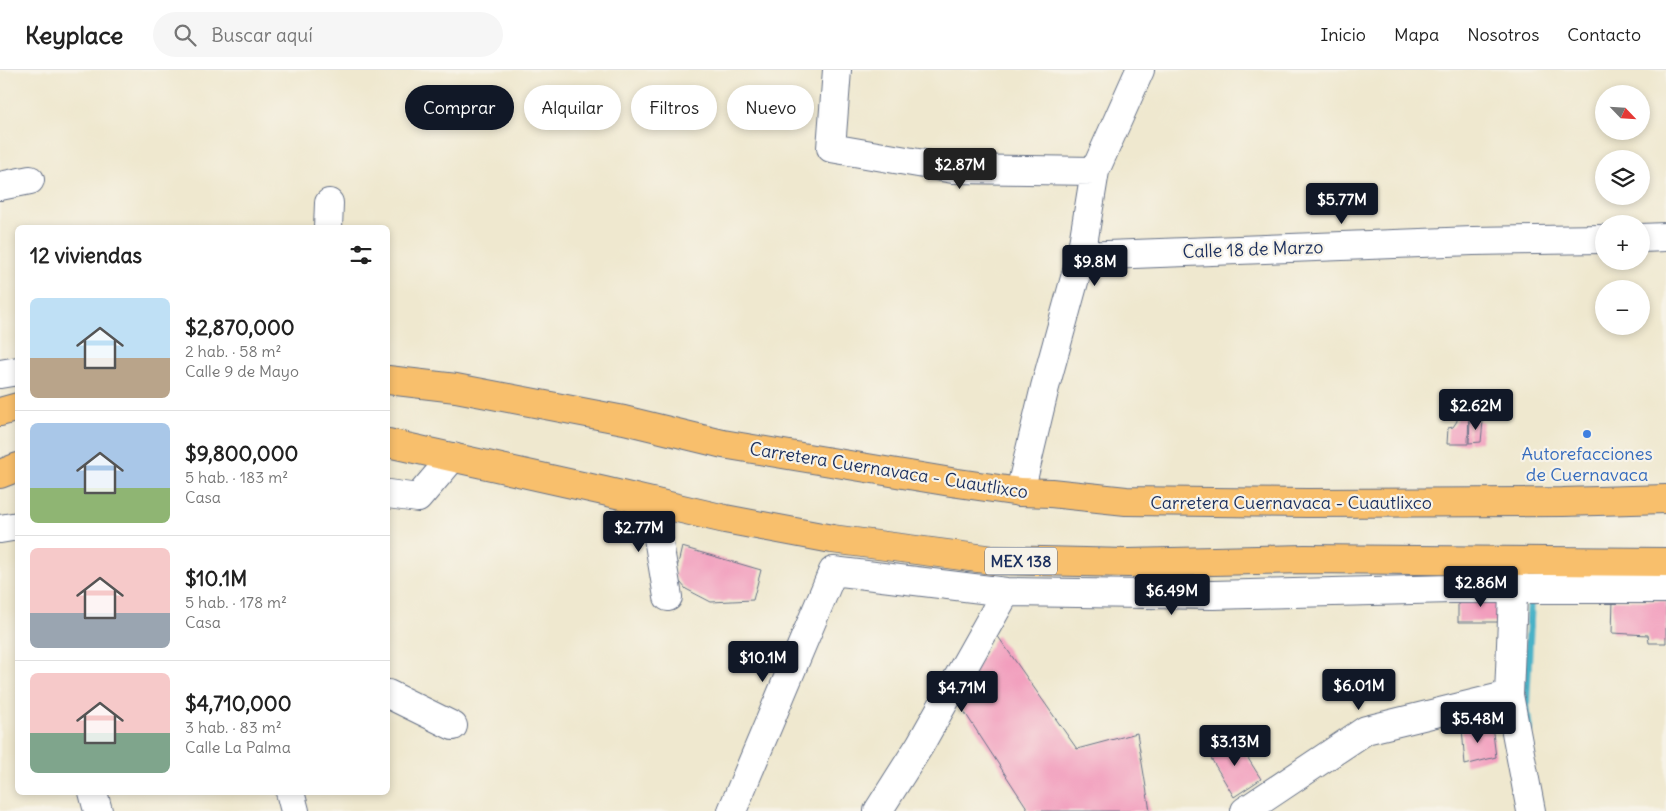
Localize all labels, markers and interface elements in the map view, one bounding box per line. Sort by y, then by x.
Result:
search box [153,12,503,57]
text: Keyplace [25,20,123,50]
icon: search [171,21,199,49]
text: Buscar aquí [211,23,313,47]
text: Inicio [1320,23,1366,46]
text: Mapa [1394,23,1439,46]
text: Nosotros [1467,23,1539,46]
text: Contacto [1567,23,1641,46]
chip: Comprar [405,85,514,130]
chip: Alquilar [524,85,621,130]
chip: Filtros [631,85,717,130]
chip: Nuevo [727,85,814,130]
north arrow [1595,85,1650,140]
map controls [1595,85,1650,335]
pin: $2.87M [919,148,1001,190]
button: layers [1595,150,1650,205]
text: $2.87M [935,154,986,174]
pin: $5.77M [1301,182,1383,225]
text: $5.77M [1317,189,1367,209]
button: + [1595,215,1650,270]
street label: Calle 18 de Marzo [1182,235,1324,263]
icon: filters [347,241,375,269]
text: 12 viviendas [30,242,142,269]
pin: $9.8M [1060,244,1130,287]
text: $9.8M [1073,251,1117,271]
button: − [1595,280,1650,335]
text: $2,870,000 [185,314,295,341]
icon: home [70,318,130,378]
text: 2 hab. · 58 m² [185,341,282,361]
text: Calle 9 de Mayo [185,361,299,381]
pin: $2.62M [1435,388,1517,431]
text: $2.62M [1450,395,1502,415]
marker: Autorefacciones de Cuernavaca [1581,428,1593,440]
street label: Carretera Cuernavaca - Cuautlixco [748,437,1030,503]
text: $9,800,000 [185,440,298,467]
place label: Autorefacciones de Cuernavaca [1521,442,1653,486]
icon: home [70,443,130,503]
text: 5 hab. · 183 m² [185,467,288,487]
text: Casa [185,487,221,507]
street label: Carretera Cuernavaca - Cuautlixco [1150,491,1432,514]
pin: $2.77M [598,510,680,553]
text: $2.77M [614,517,664,537]
road number: MEX 138 [985,548,1057,574]
text: $10.1M [185,565,247,592]
pin: $2.86M [1440,566,1522,608]
icon: home [70,568,130,628]
text: $2.86M [1455,572,1507,592]
pin: $6.49M [1131,574,1213,616]
text: $6.49M [1146,580,1198,600]
text: 5 hab. · 178 m² [185,592,287,612]
text: Casa [185,612,221,632]
pin: $10.1M [722,640,804,683]
text: $10.1M [739,647,787,667]
pin: $6.01M [1318,668,1400,711]
pin: $4.71M [921,670,1003,713]
text: $6.01M [1333,675,1385,695]
text: $4.71M [938,677,986,697]
text: $4,710,000 [185,690,292,717]
icon: home [70,693,130,753]
pin: $5.48M [1437,702,1519,744]
text: $5.48M [1452,708,1504,728]
text: 3 hab. · 83 m² [185,717,282,737]
pin: $3.13M [1194,724,1276,767]
text: $3.13M [1210,731,1260,751]
text: Calle La Palma [185,737,291,757]

